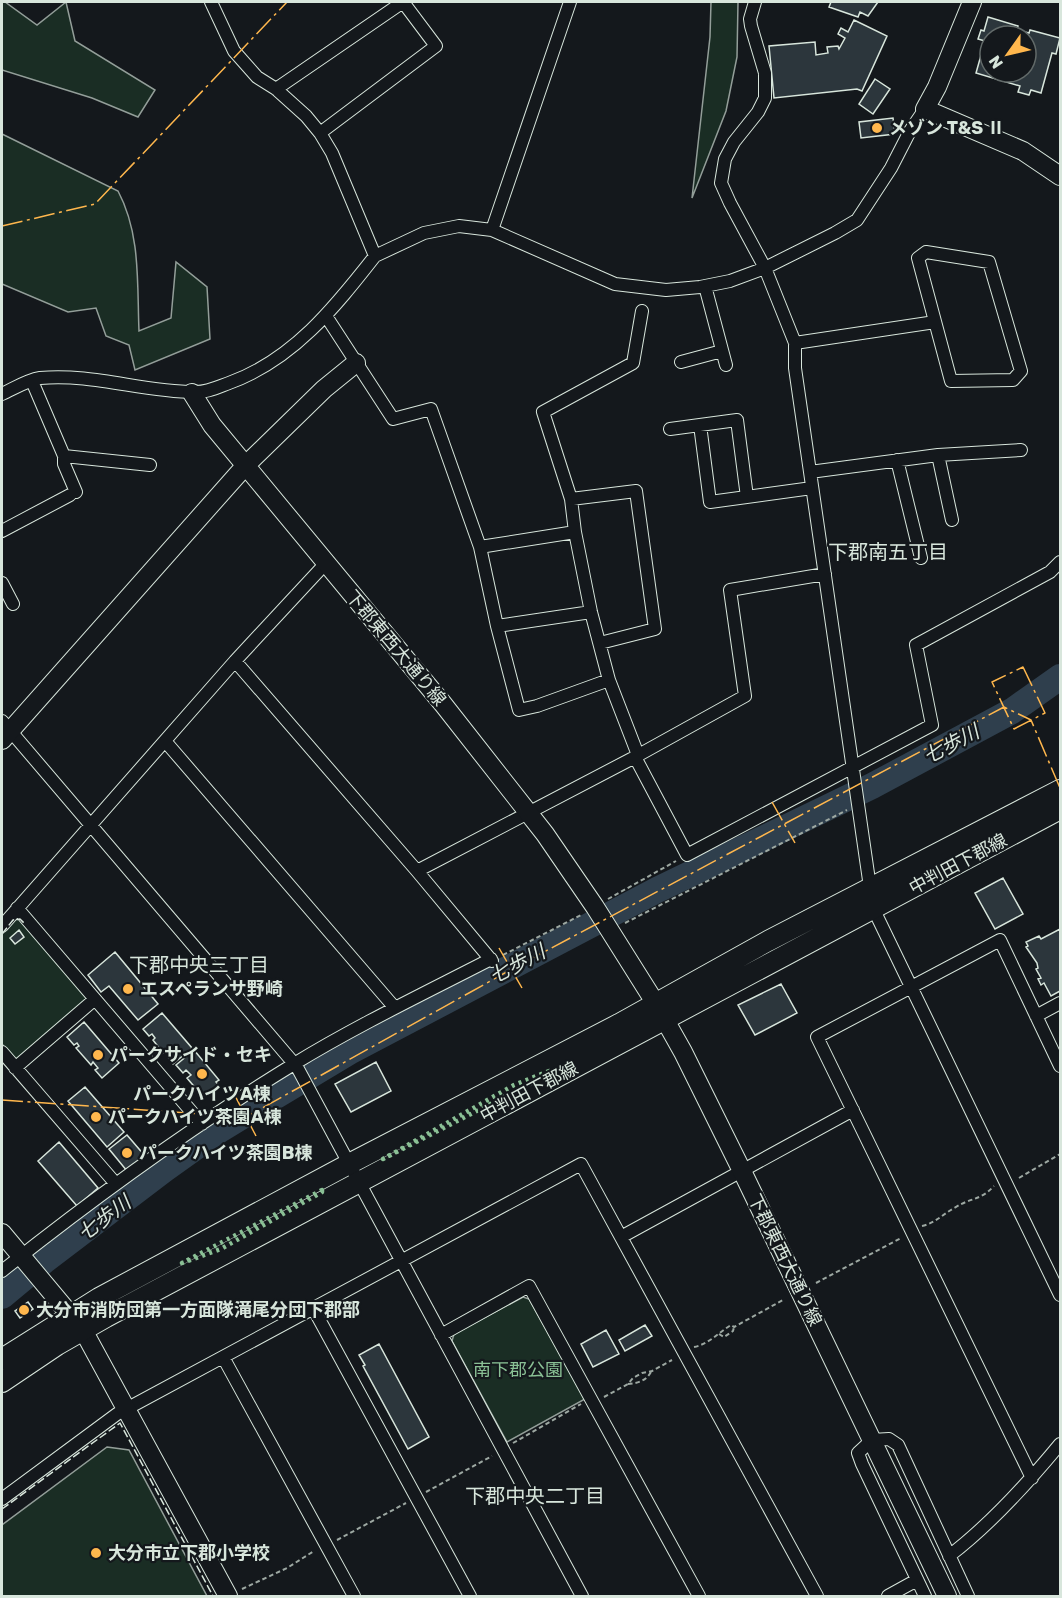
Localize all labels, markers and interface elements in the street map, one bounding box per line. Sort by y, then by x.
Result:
north arrow [978,24,1038,84]
text: N [985,52,1007,72]
place label: メゾン T&S Ⅱ [889,117,1005,139]
marker: メゾン T&S Ⅱ [870,121,884,135]
district label: 下郡南五丁目 [828,540,948,564]
street label: 下郡東西大通り線 [341,586,451,710]
water label: 七歩川 [919,718,985,769]
street label: 中判田下郡線 [905,829,1011,899]
water label: 七歩川 [485,938,551,989]
district label: 下郡中央三丁目 [129,953,269,977]
place label: エスペランサ野崎 [140,978,283,1000]
marker: エスペランサ野崎 [121,982,135,996]
place label: パークサイド・セキ [110,1044,272,1066]
marker: パークサイド・セキ [91,1048,105,1062]
street label: 中判田下郡線 [476,1057,582,1127]
marker: パークハイツA棟 [195,1067,209,1081]
place label: パークハイツA棟 [133,1083,271,1105]
place label: パークハイツ茶園A棟 [108,1106,282,1128]
marker: パークハイツ茶園A棟 [89,1110,103,1124]
place label: パークハイツ茶園B棟 [139,1142,312,1164]
marker: パークハイツ茶園B棟 [120,1146,134,1160]
water label: 七歩川 [73,1189,137,1246]
street label: 下郡東西大通り線 [744,1190,826,1330]
place label: 大分市消防団第一方面隊滝尾分団下郡部 [36,1299,360,1321]
marker: 大分市消防団第一方面隊滝尾分団下郡部 [17,1303,31,1317]
park label: 南下郡公園 [473,1359,563,1381]
district label: 下郡中央二丁目 [465,1484,605,1508]
place label: 大分市立下郡小学校 [108,1542,270,1564]
marker: 大分市立下郡小学校 [89,1546,103,1560]

